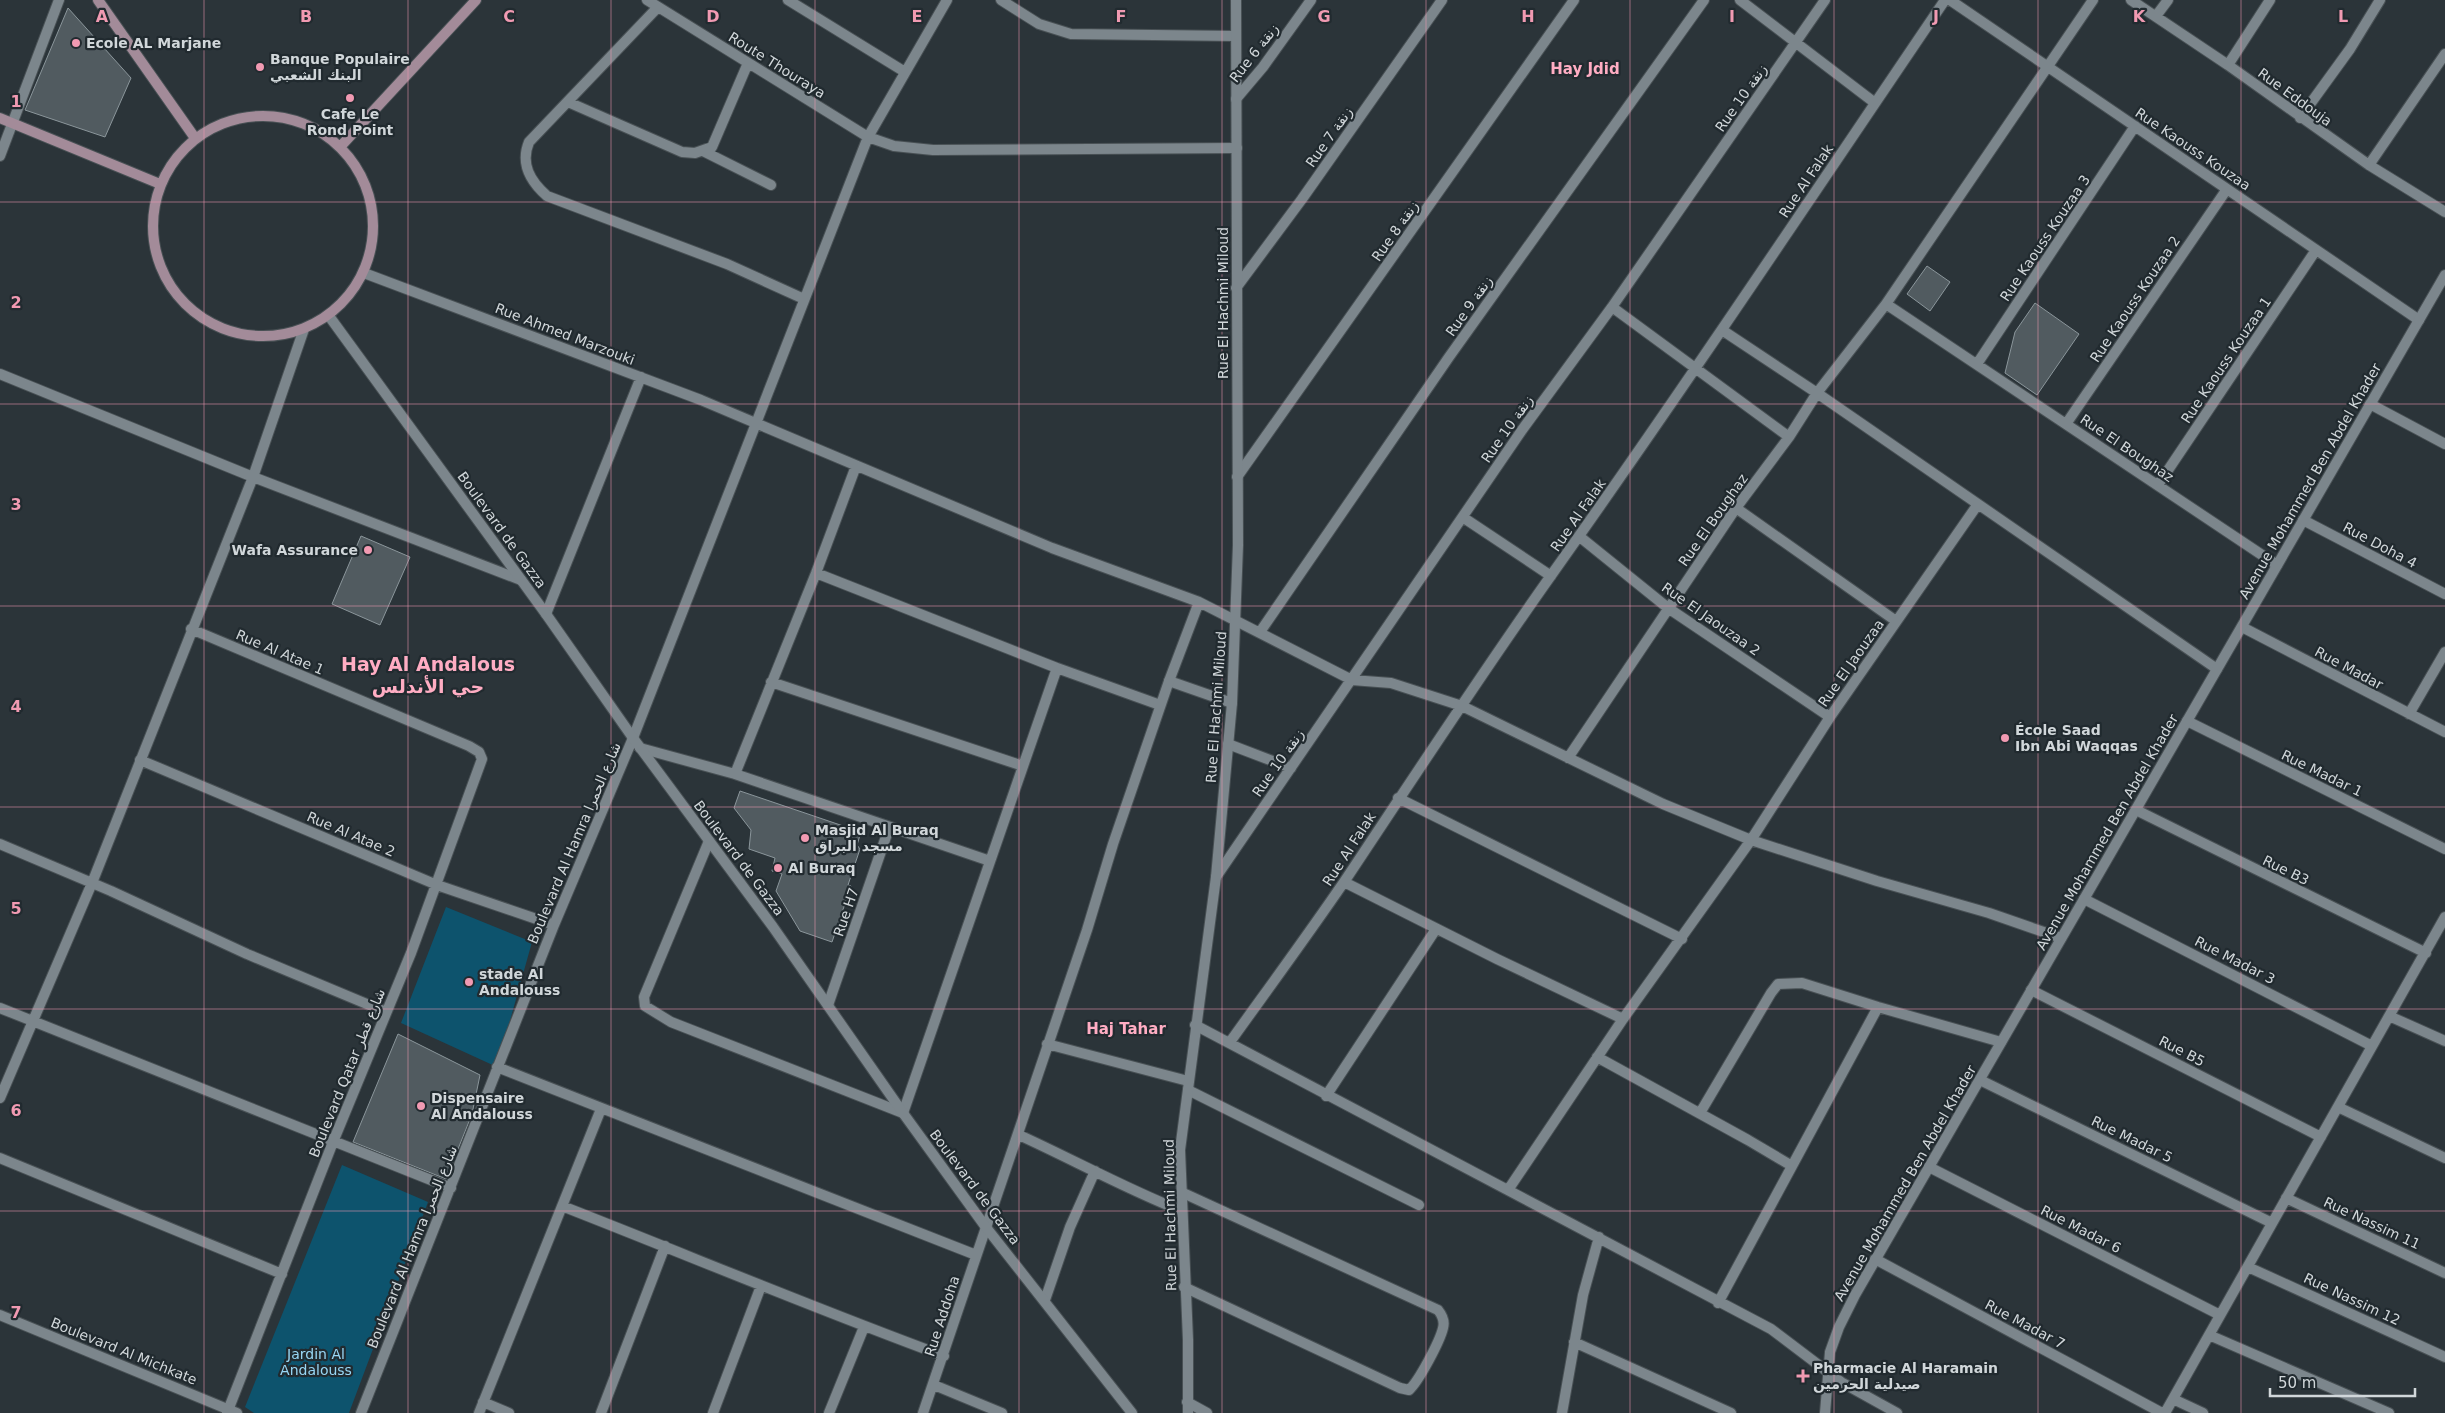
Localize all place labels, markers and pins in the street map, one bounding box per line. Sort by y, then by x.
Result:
place label: Ecole AL Marjane [86,35,221,51]
marker: Ecole AL Marjane [70,37,82,49]
place label: Banque Populaire البنك الشعبي [270,51,410,84]
marker: Banque Populaire البنك الشعبي [254,61,266,73]
marker: Cafe Le Rond Point [344,92,356,104]
place label: Cafe Le Rond Point [307,106,394,138]
place label: Wafa Assurance [232,542,358,558]
marker: Wafa Assurance [362,544,374,556]
place label: École Saad Ibn Abi Waqqas [2015,722,2138,754]
marker: École Saad Ibn Abi Waqqas [1999,732,2011,744]
place label: Masjid Al Buraq مسجد البراق [815,822,939,855]
marker: Masjid Al Buraq مسجد البراق [799,832,811,844]
place label: Al Buraq [788,860,856,876]
marker: Al Buraq [772,862,784,874]
place label: stade Al Andalouss [479,966,560,998]
marker: stade Al Andalouss [463,976,475,988]
place label: Dispensaire Al Andalouss [431,1090,533,1122]
marker: Dispensaire Al Andalouss [415,1100,427,1112]
place label: Pharmacie Al Haramain صيدلية الحرمين [1813,1360,1998,1393]
marker: Pharmacie Al Haramain صيدلية الحرمين [1797,1370,1809,1382]

